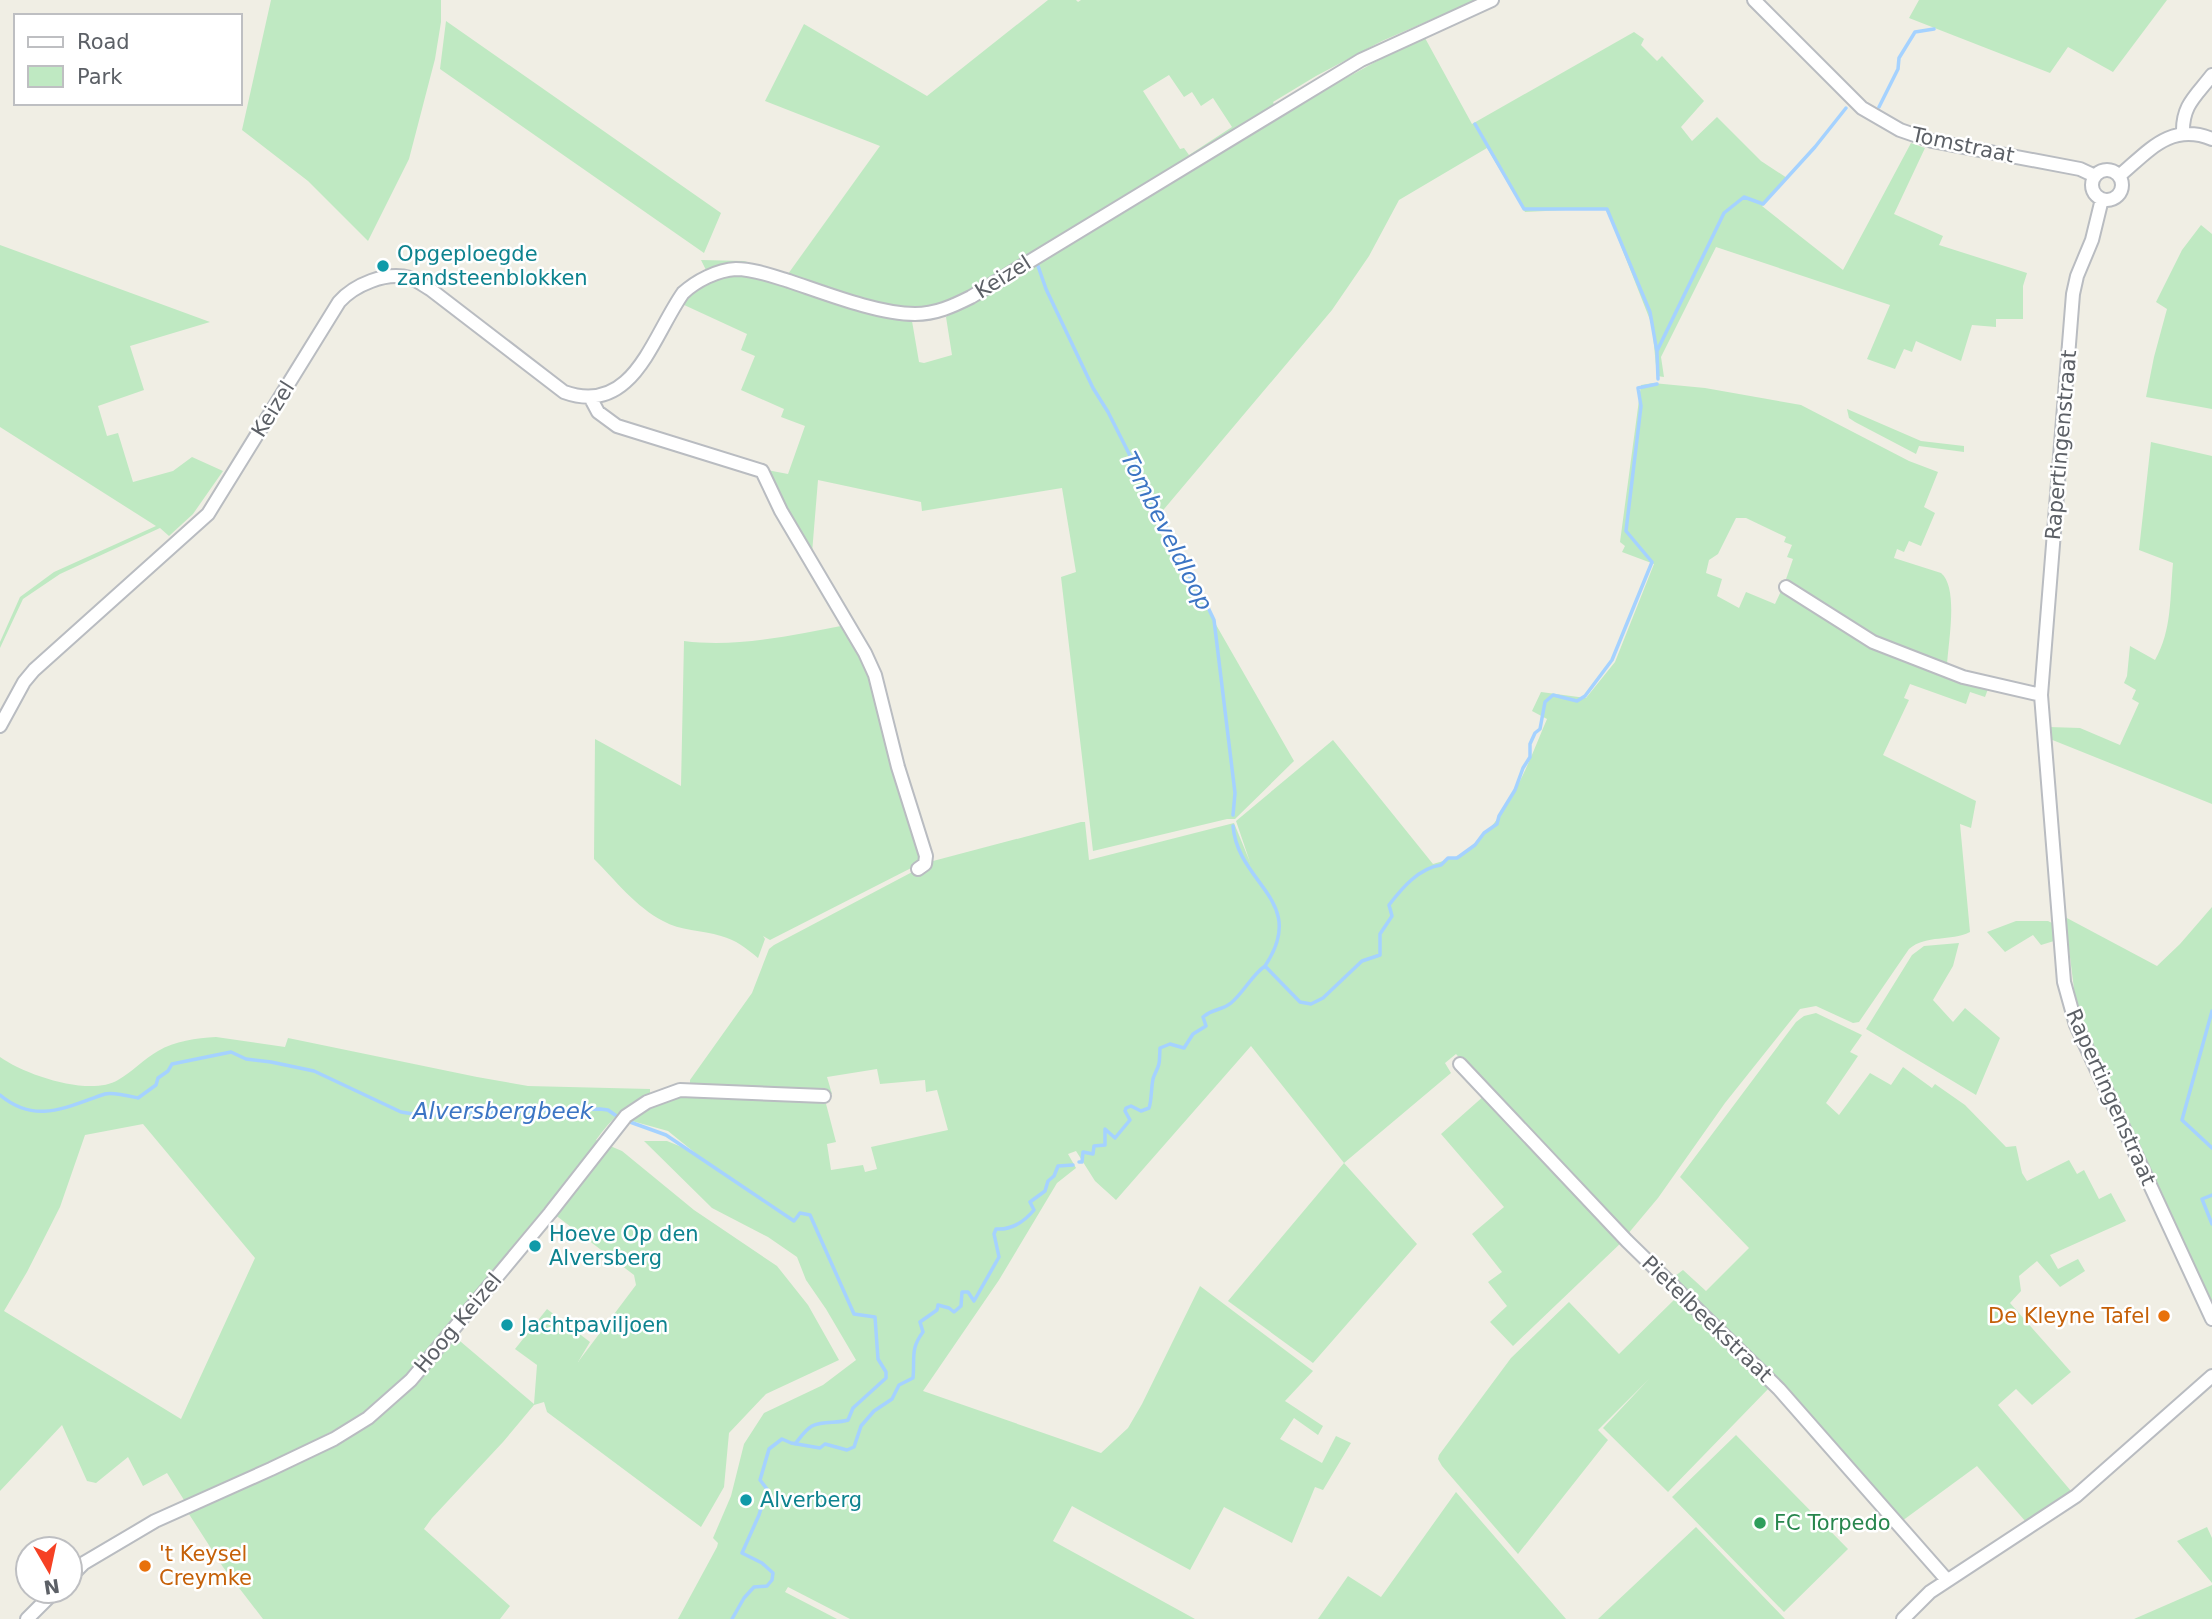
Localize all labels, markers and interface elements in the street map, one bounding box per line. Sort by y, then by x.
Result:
legend [14,14,242,105]
text: Road [77,30,130,54]
text: Park [77,65,123,89]
street label: Tomstraat [1908,122,2017,168]
place label: Opgeploegde zandsteenblokken [397,242,588,290]
street label: Keizel [971,251,1035,303]
marker: Opgeploegde zandsteenblokken [375,258,391,274]
street label: Rapertingenstraat [2041,349,2081,541]
street label: Keizel [247,377,299,441]
water label: Tombeveldloop [1116,447,1218,615]
street label: Rapertingenstraat [2061,1005,2161,1189]
water label: Alversbergbeek [411,1098,595,1124]
place label: Hoeve Op den Alversberg [549,1222,699,1270]
marker: Hoeve Op den Alversberg [527,1238,543,1254]
street label: Pietelbeekstraat [1637,1251,1777,1387]
street label: Hoog Keizel [409,1268,507,1378]
place label: De Kleyne Tafel [1988,1304,2150,1328]
marker: De Kleyne Tafel [2156,1308,2172,1324]
place label: Jachtpaviljoen [519,1313,668,1337]
marker: Jachtpaviljoen [499,1317,515,1333]
place label: Alverberg [760,1488,862,1512]
marker: Alverberg [738,1492,754,1508]
place label: FC Torpedo [1774,1511,1891,1535]
marker: FC Torpedo [1752,1515,1768,1531]
north arrow [14,1535,84,1605]
place label: 't Keysel Creymke [159,1542,252,1590]
marker: 't Keysel Creymke [137,1558,153,1574]
text: N [42,1575,61,1599]

